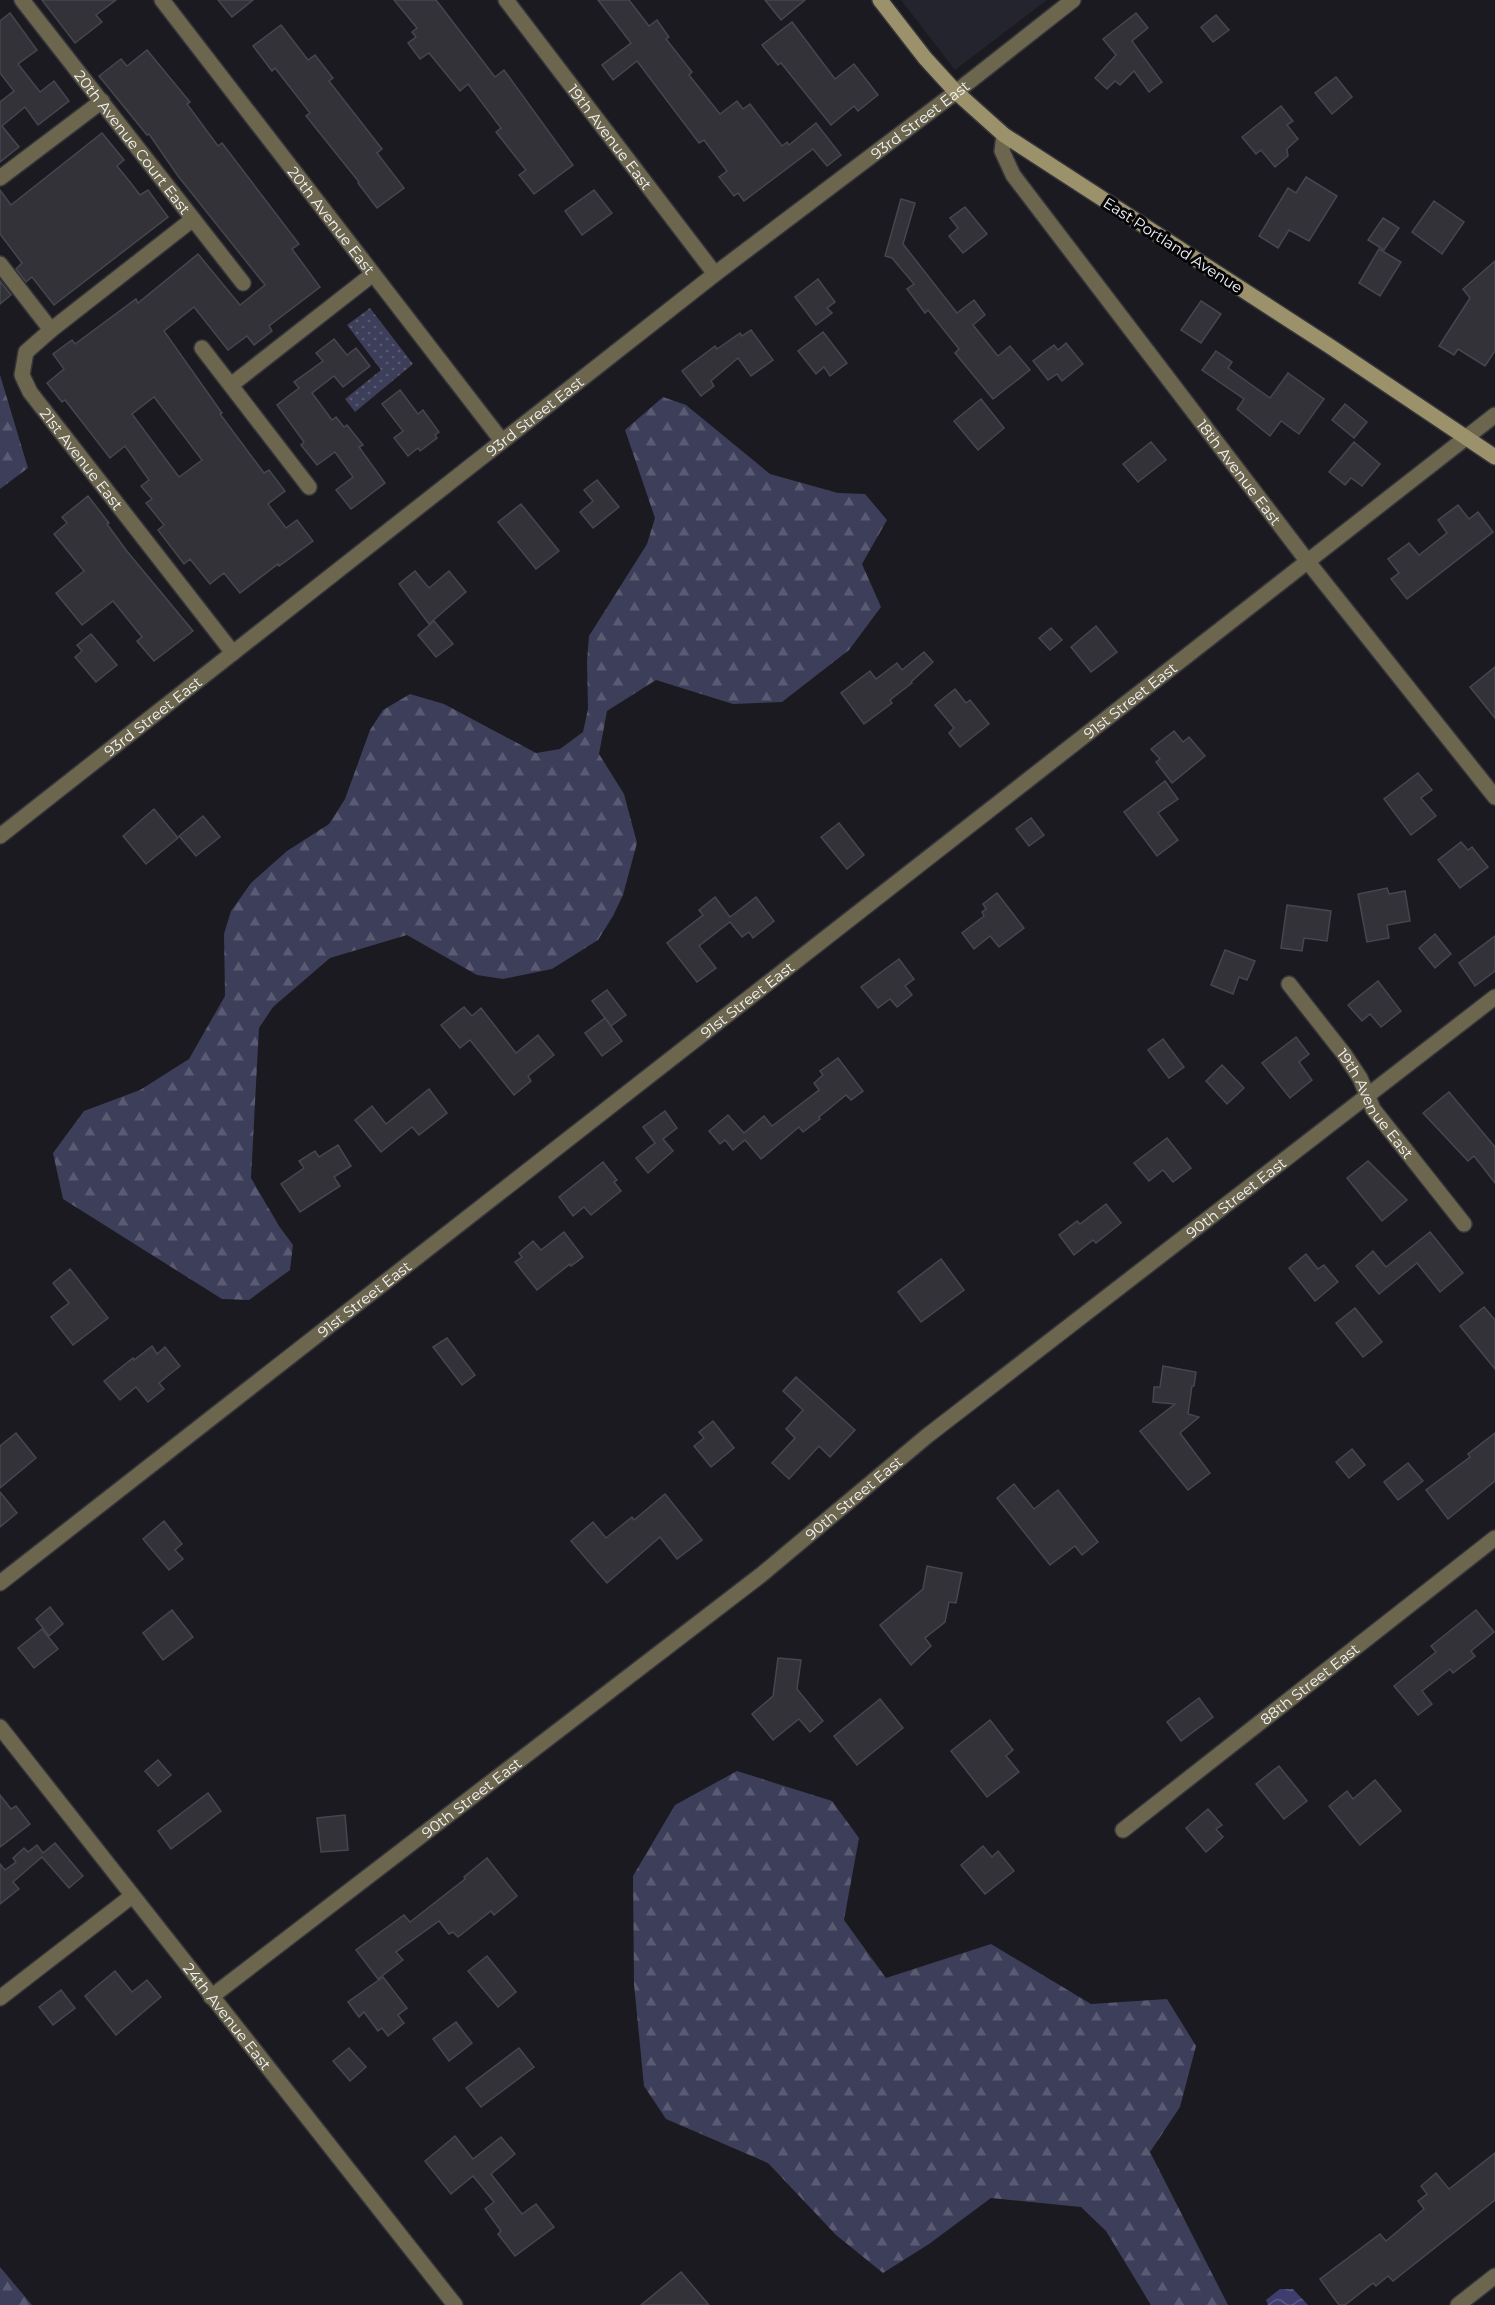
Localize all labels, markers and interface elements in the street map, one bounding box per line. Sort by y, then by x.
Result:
street label: 20th Avenue Court East [71,66,195,218]
street label: 93rd Street East [867,76,973,163]
street label: 19th Avenue East [564,80,657,193]
street label: 20th Avenue East [284,162,379,278]
street label: East Portland Avenue [1100,193,1246,297]
street label: 93rd Street East [482,372,587,460]
street label: 21st Avenue East [36,404,127,513]
street label: 18th Avenue East [1193,415,1286,529]
street label: 91st Street East [1079,658,1181,743]
street label: 93rd Street East [100,672,205,760]
street label: 91st Street East [696,957,798,1042]
street label: 19th Avenue East [1334,1044,1418,1162]
street label: 90th Street East [1182,1153,1289,1242]
street label: 91st Street East [314,1256,415,1341]
street label: 90th Street East [801,1451,906,1544]
street label: 88th Street East [1256,1639,1363,1728]
street label: 90th Street East [417,1753,525,1842]
street label: 24th Avenue East [180,1959,276,2074]

